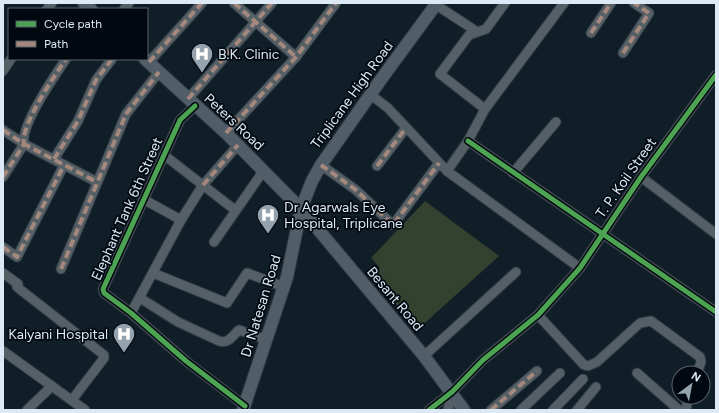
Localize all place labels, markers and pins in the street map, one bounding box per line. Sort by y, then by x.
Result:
hospital icon: B.K. Clinic [189,41,215,74]
place label: B.K. Clinic [218,46,280,63]
place label: Dr Agarwals Eye Hospital, Triplicane [284,199,403,232]
hospital icon: Dr Agarwals Eye Hospital, Triplicane [255,202,281,235]
hospital icon: Kalyani Hospital [111,321,137,354]
place label: Kalyani Hospital [8,326,108,343]

